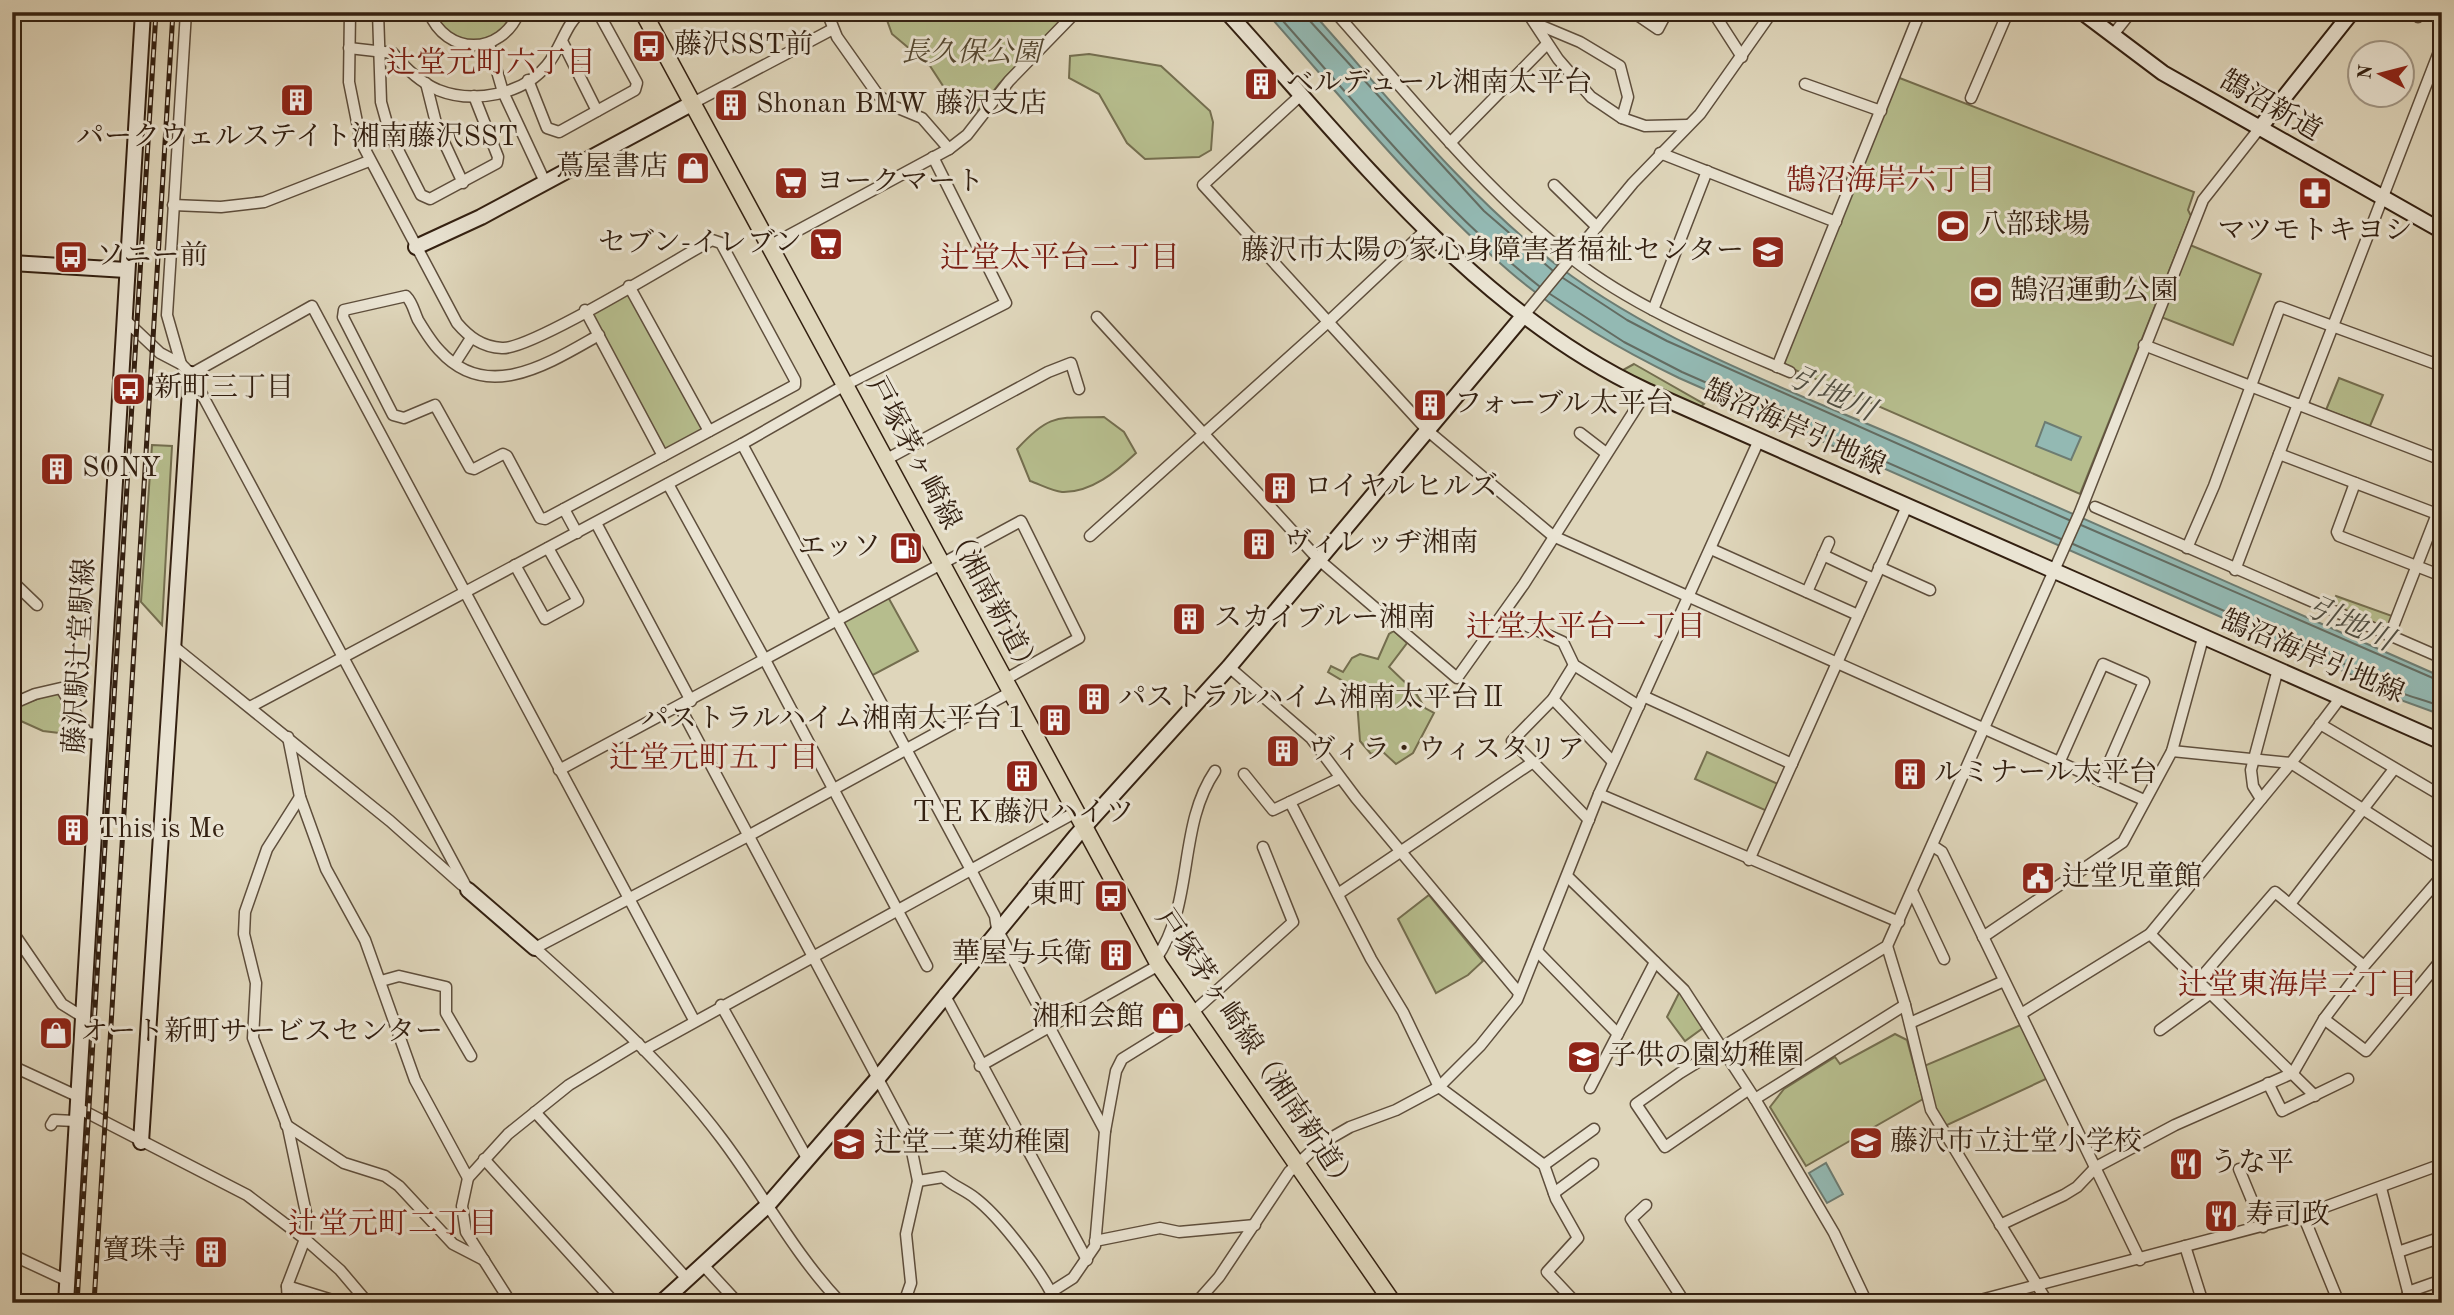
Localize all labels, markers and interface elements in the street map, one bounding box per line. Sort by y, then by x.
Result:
bus stop icon: 藤沢SST前 [630,27,668,65]
place label: 藤沢SST前 [674,29,813,60]
park label: 長久保公園 [901,37,1045,68]
north arrow [2346,38,2416,108]
district label: 辻堂元町六丁目 [386,46,596,79]
text: N [2356,63,2377,81]
street label: 鵠沼新道 [2214,64,2327,147]
building icon: ベルデュール湘南太平台 [1242,65,1280,103]
place label: ベルデュール湘南太平台 [1286,67,1593,98]
building icon: パークウェルステイト湘南藤沢SST [278,81,316,119]
building icon: Shonan BMW 藤沢支店 [712,86,750,124]
place label: Shonan BMW 藤沢支店 [756,88,1047,119]
place label: パークウェルステイト湘南藤沢SST [76,121,518,152]
shop icon: 蔦屋書店 [674,149,712,187]
place label: 蔦屋書店 [556,151,668,182]
supermarket icon: ヨークマート [772,164,810,202]
district label: 鵠沼海岸六丁目 [1786,164,1996,197]
place label: ヨークマート [816,168,984,197]
pharmacy icon: マツモトキヨシ [2296,174,2334,212]
sports icon: 八部球場 [1934,207,1972,245]
place label: 八部球場 [1978,209,2090,240]
place label: マツモトキヨシ [2217,217,2413,246]
supermarket icon: セブン-イレブン [807,225,845,263]
place label: セブン-イレブン [598,228,802,258]
school or university icon: 藤沢市太陽の家心身障害者福祉センター [1749,233,1787,271]
place label: 藤沢市太陽の家心身障害者福祉センター [1241,235,1744,266]
bus stop icon: ソニー前 [52,238,90,276]
place label: ソニー前 [96,240,207,271]
district label: 辻堂太平台二丁目 [940,241,1180,274]
sports icon: 鵠沼運動公園 [1967,273,2005,311]
place label: 鵠沼運動公園 [2010,275,2178,306]
water label: 引地川 [1785,360,1883,428]
bus stop icon: 新町三丁目 [110,370,148,408]
place label: 新町三丁目 [154,372,294,403]
street label: 戸塚茅ヶ崎線（湘南新道） [861,372,1046,683]
street label: 鵠沼海岸引地線 [1699,374,1890,482]
building icon: フォーブル太平台 [1411,386,1449,424]
place label: フォーブル太平台 [1454,388,1674,419]
building icon: SONY [38,450,76,488]
place label: SONY [82,455,161,483]
building icon: ロイヤルヒルズ [1261,469,1299,507]
place label: ロイヤルヒルズ [1304,472,1498,502]
building icon: ヴィレッヂ湘南 [1240,525,1278,563]
place label: ヴィレッヂ湘南 [1284,527,1478,558]
fuel station icon: エッソ [887,529,925,567]
place label: エッソ [798,534,881,562]
street label: 藤沢駅辻堂駅線 [59,557,100,755]
water label: 引地川 [2303,590,2401,658]
building icon: スカイブルー湘南 [1170,600,1208,638]
place label: スカイブルー湘南 [1214,602,1435,633]
street label: 鵠沼海岸引地線 [2216,604,2409,709]
district label: 辻堂太平台一丁目 [1466,610,1706,643]
building icon: パストラルハイム湘南太平台Ⅱ [1075,680,1113,718]
place label: パストラルハイム湘南太平台Ⅱ [1118,682,1507,713]
building icon: パストラルハイム湘南太平台１ [1036,701,1074,739]
place label: パストラルハイム湘南太平台１ [641,703,1030,734]
building icon: ヴィラ・ウィスタリア [1264,732,1302,770]
place label: ヴィラ・ウィスタリア [1308,735,1585,765]
district label: 辻堂元町五丁目 [609,741,819,774]
building icon: ルミナール太平台 [1891,755,1929,793]
building icon: ＴＥＫ藤沢ハイツ [1003,757,1041,795]
place label: ルミナール太平台 [1934,757,2157,788]
place label: ＴＥＫ藤沢ハイツ [910,797,1134,828]
building icon: This is Me [54,811,92,849]
place label: This is Me [98,816,225,844]
public building icon: 辻堂児童館 [2019,859,2057,897]
place label: 辻堂児童館 [2062,861,2202,892]
bus stop icon: 東町 [1092,877,1130,915]
place label: 東町 [1030,879,1086,910]
street label: 戸塚茅ヶ崎線（湘南新道） [1149,903,1363,1199]
building icon: 華屋与兵衛 [1097,936,1135,974]
place label: 華屋与兵衛 [952,938,1092,969]
district label: 辻堂東海岸二丁目 [2178,968,2418,1001]
shop icon: 湘和会館 [1149,999,1187,1037]
place label: 湘和会館 [1032,1001,1144,1032]
shop icon: オート新町サービスセンター [37,1014,75,1052]
place label: オート新町サービスセンター [80,1016,443,1047]
school or university icon: 子供の園幼稚園 [1565,1038,1603,1076]
place label: 子供の園幼稚園 [1608,1040,1804,1071]
school or university icon: 藤沢市立辻堂小学校 [1847,1124,1885,1162]
school or university icon: 辻堂二葉幼稚園 [830,1125,868,1163]
place label: 藤沢市立辻堂小学校 [1890,1126,2142,1157]
place label: 辻堂二葉幼稚園 [874,1127,1070,1158]
restaurant icon: うな平 [2167,1145,2205,1183]
place label: うな平 [2210,1148,2294,1178]
restaurant icon: 寿司政 [2202,1197,2240,1235]
place label: 寿司政 [2246,1199,2330,1230]
district label: 辻堂元町二丁目 [288,1207,498,1240]
building icon: 寶珠寺 [192,1233,230,1271]
place label: 寶珠寺 [102,1235,186,1266]

